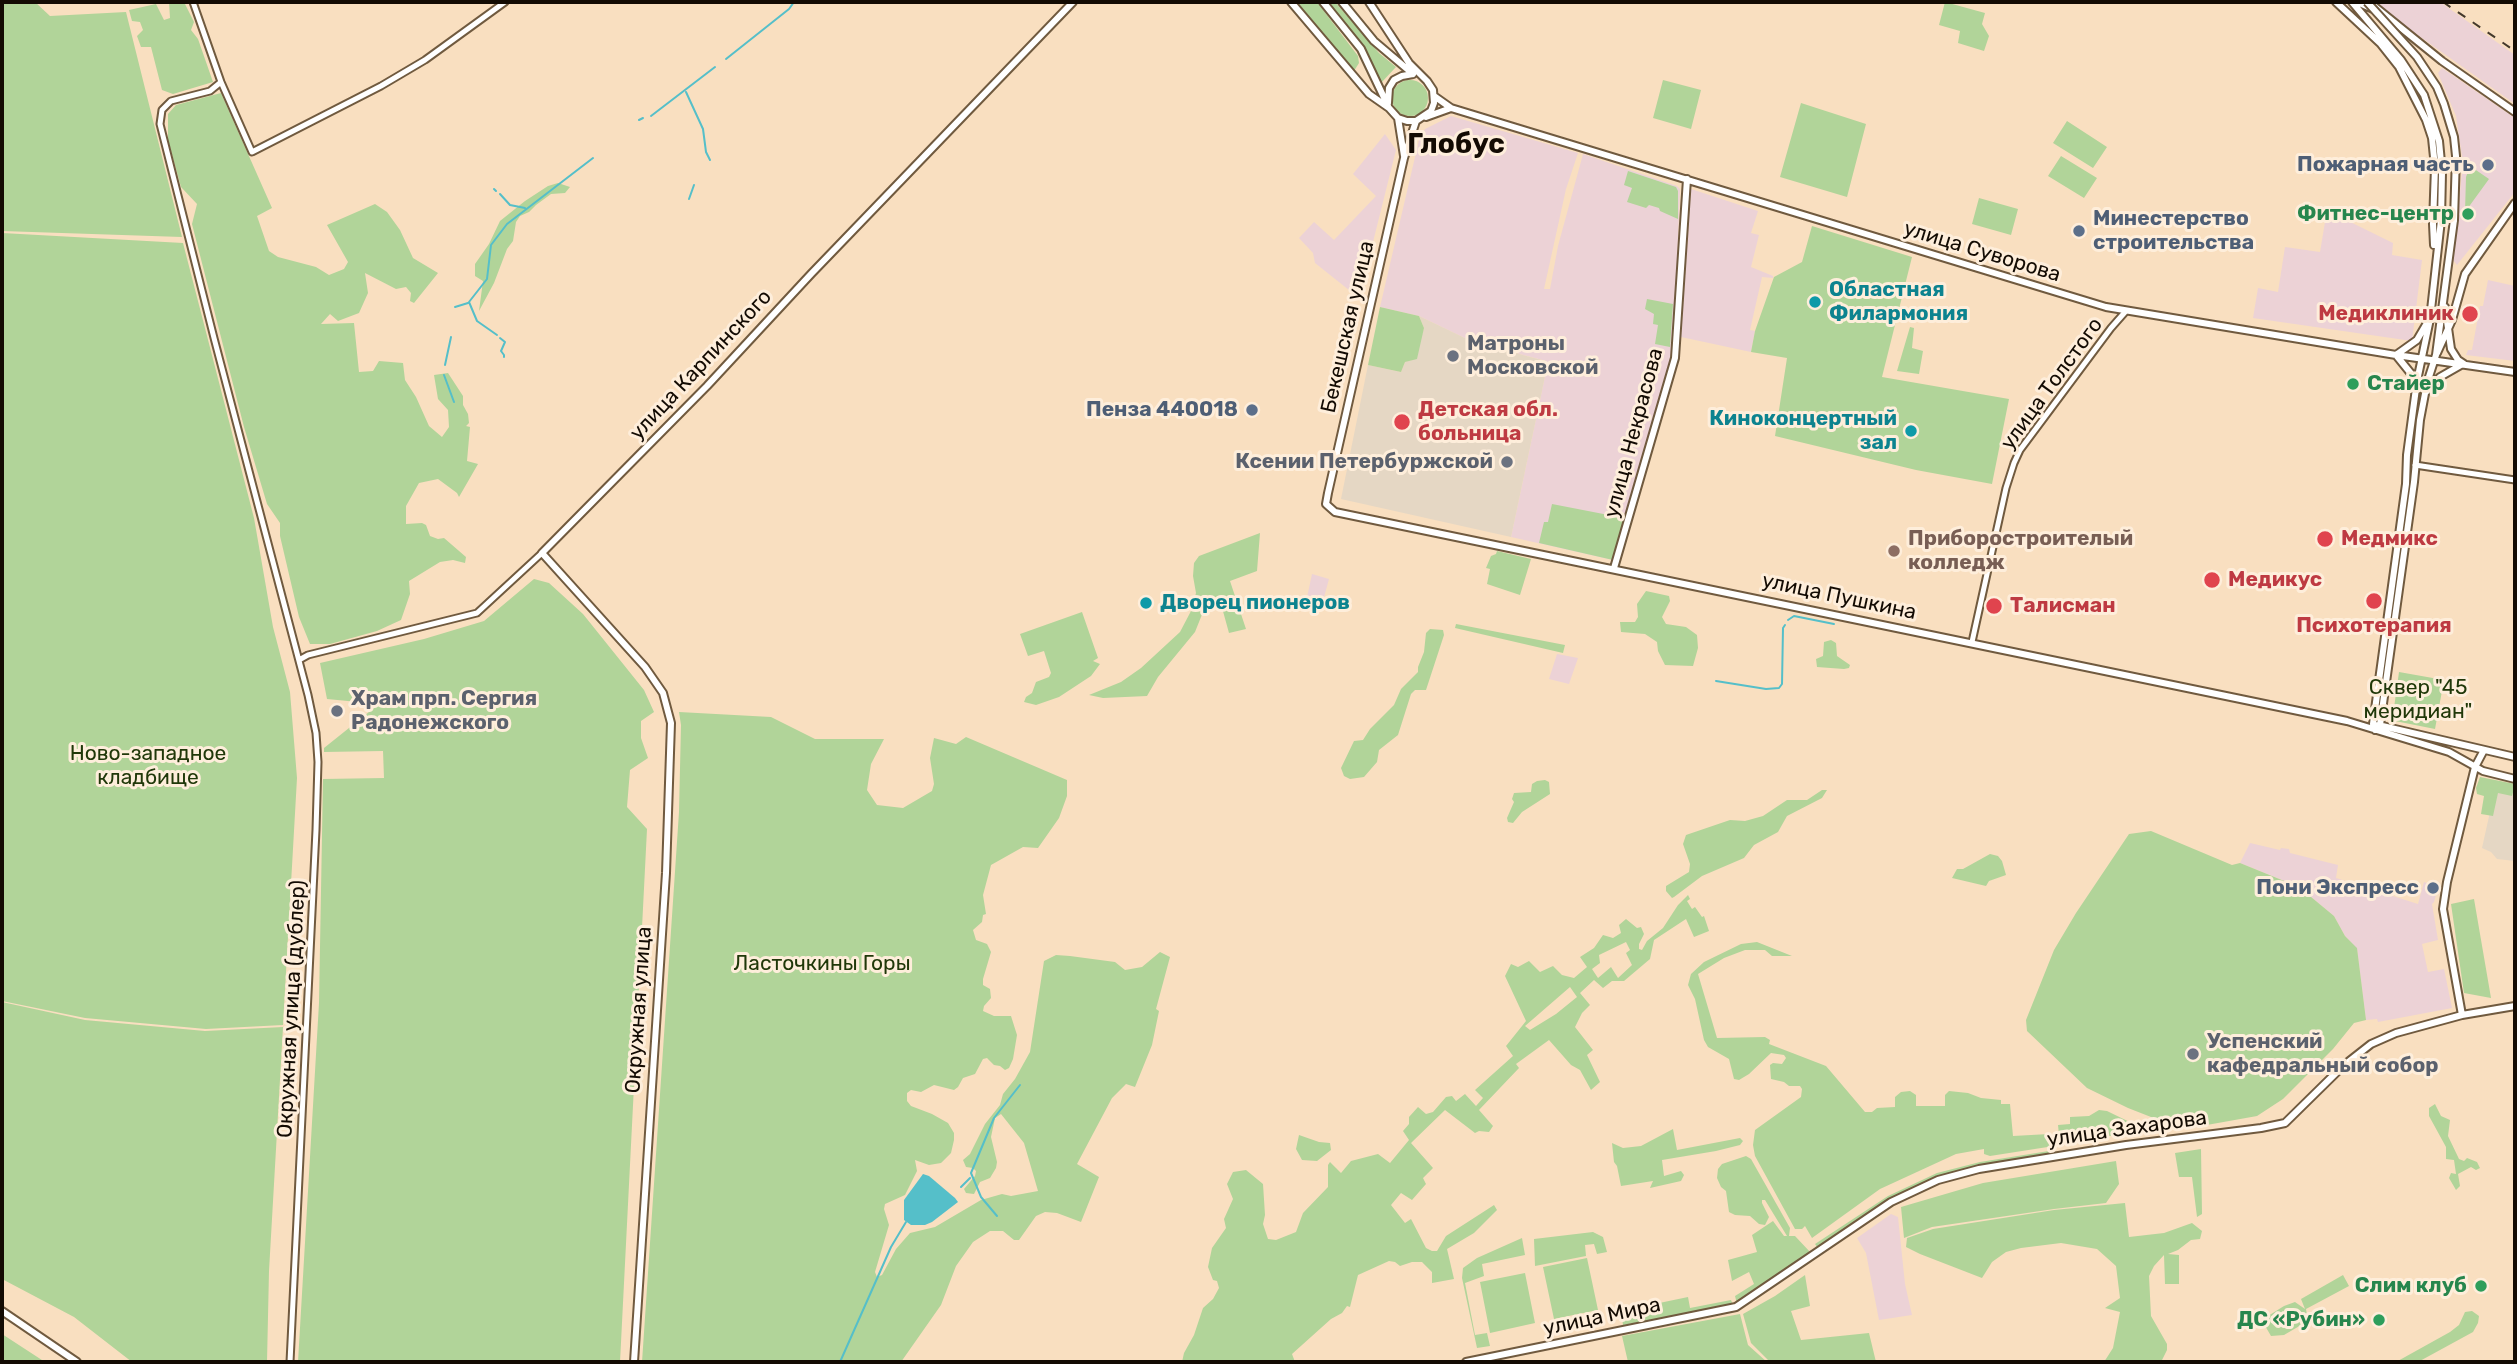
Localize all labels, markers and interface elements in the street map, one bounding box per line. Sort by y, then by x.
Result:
district label: Глобус [1407,128,1505,162]
place label: Пожарная часть [2297,152,2474,178]
marker: Пожарная часть [2480,157,2496,173]
place label: Фитнес-центр [2297,201,2454,227]
place label: Минестерство строительства [2093,206,2254,256]
marker: Фитнес-центр [2460,206,2476,222]
street label: улица Суворова [1900,216,2064,288]
marker: Минестерство строительства [2071,223,2087,239]
street label: Бекешская улица [1316,239,1380,415]
place label: Областная Филармония [1829,277,1968,327]
street label: улица Карпинского [625,285,777,445]
marker: Областная Филармония [1807,294,1823,310]
place label: Медиклиник [2318,301,2454,327]
marker: Медиклиник [2460,304,2480,324]
street label: улица Толстого [1996,313,2108,455]
place label: Матроны Московской [1467,331,1598,381]
street label: улица Некрасова [1599,345,1669,521]
marker: Матроны Московской [1445,348,1461,364]
place label: Стайер [2367,371,2445,397]
marker: Стайер [2345,376,2361,392]
place label: Пенза 440018 [1086,397,1238,423]
place label: Детская обл. больница [1418,397,1558,447]
marker: Пенза 440018 [1244,402,1260,418]
place label: Киноконцертный зал [1709,406,1897,456]
marker: Детская обл. больница [1392,412,1412,432]
marker: Киноконцертный зал [1903,423,1919,439]
place label: Ксении Петербуржской [1235,449,1493,475]
marker: Ксении Петербуржской [1499,454,1515,470]
place label: Приборостроителый колледж [1908,526,2133,576]
place label: Медмикс [2341,526,2438,552]
marker: Медмикс [2315,529,2335,549]
marker: Приборостроителый колледж [1886,543,1902,559]
place label: Медикус [2228,567,2322,593]
street label: улица Пушкина [1760,568,1918,626]
marker: Медикус [2202,570,2222,590]
place label: Дворец пионеров [1160,590,1350,616]
marker: Психотерапия [2364,591,2384,611]
place label: Талисман [2010,593,2116,619]
marker: Дворец пионеров [1138,595,1154,611]
marker: Талисман [1984,596,2004,616]
place label: Психотерапия [2296,613,2452,639]
park label: Сквер "45 меридиан" [2364,675,2472,725]
place label: Храм прп. Сергия Радонежского [351,686,537,736]
marker: Храм прп. Сергия Радонежского [329,703,345,719]
park label: Ново-западное кладбище [70,741,226,791]
place label: Пони Экспресс [2256,875,2419,901]
street label: Окружная улица (дублер) [273,879,311,1139]
marker: Пони Экспресс [2425,880,2441,896]
street label: Окружная улица [621,926,657,1094]
park label: Ласточкины Горы [733,951,911,977]
place label: Успенский кафедральный собор [2207,1029,2439,1079]
marker: Успенский кафедральный собор [2185,1046,2201,1062]
street label: улица Захарова [2046,1105,2208,1153]
place label: Слим клуб [2355,1273,2467,1299]
marker: Слим клуб [2473,1278,2489,1294]
street label: улица Мира [1541,1292,1663,1342]
place label: ДС «Рубин» [2237,1307,2365,1333]
marker: ДС «Рубин» [2371,1312,2387,1328]

